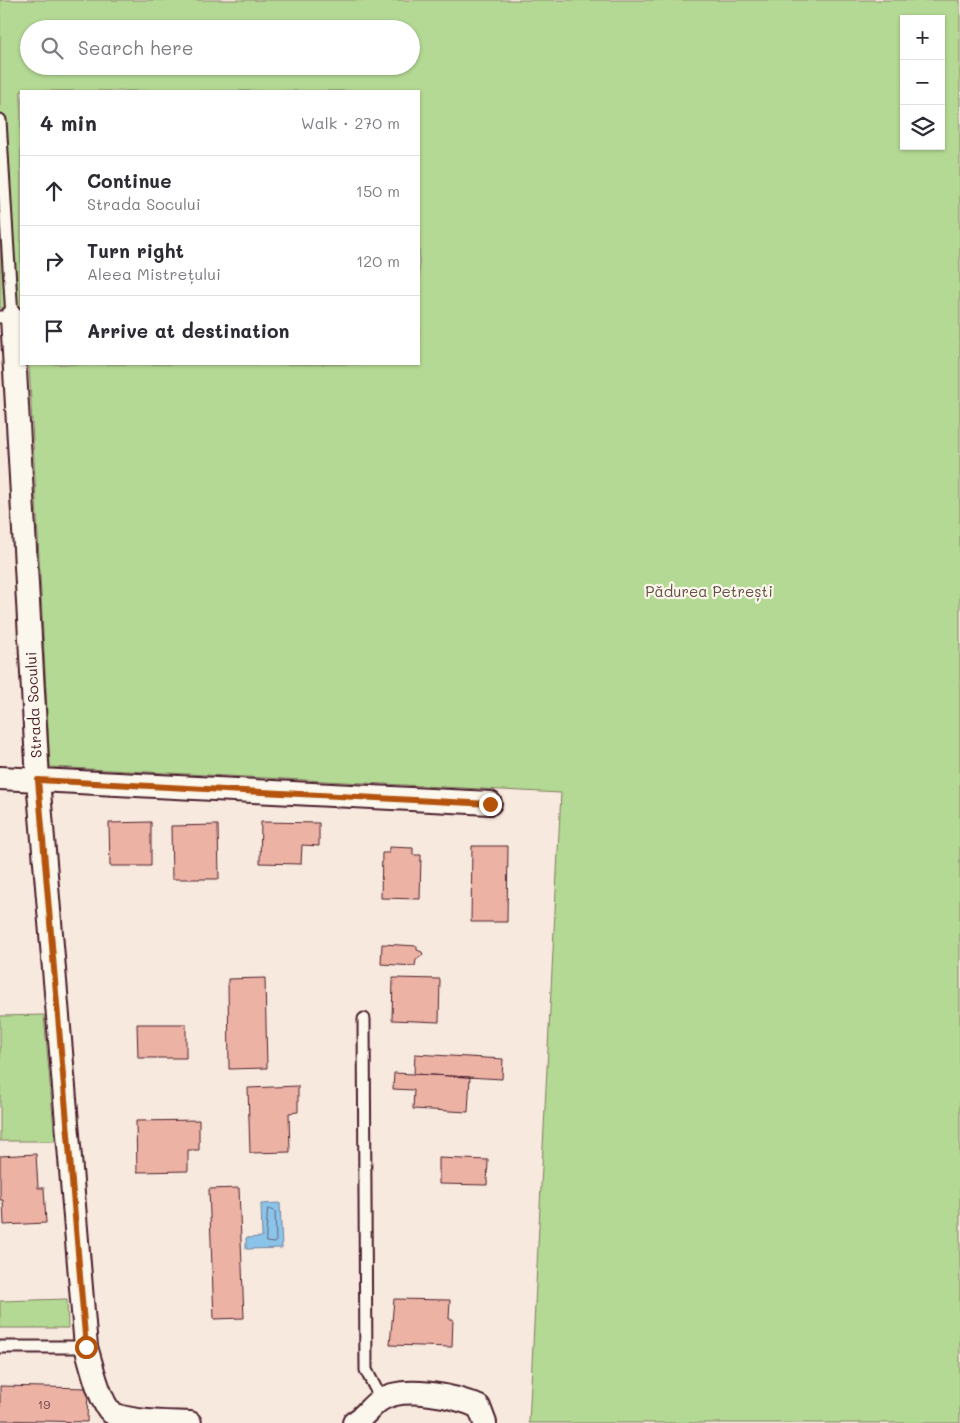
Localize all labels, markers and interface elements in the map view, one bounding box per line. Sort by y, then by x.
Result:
map controls [900,15,945,150]
button: + [900,15,945,60]
search box [20,20,420,75]
icon: search [38,34,66,62]
text: Search here [78,35,194,60]
button: − [900,60,945,105]
button: layers [900,105,945,150]
text: 4 min [40,109,97,136]
text: Walk · 270 m [301,112,400,133]
text: Continue [87,168,172,193]
icon: ahead [40,177,68,205]
text: 150 m [356,180,400,201]
text: Strada Socului [87,193,201,214]
text: Turn right [87,238,184,263]
icon: right [40,247,68,275]
text: 120 m [356,250,400,271]
text: Aleea Mistrețului [87,263,221,284]
icon: arrive [40,317,68,345]
text: Arrive at destination [87,318,290,343]
park label: Pădurea Petrești [645,581,773,602]
street label: Strada Socului [20,651,46,759]
route end [479,793,502,816]
route start [75,1336,98,1359]
house number: 19 [38,1396,50,1412]

